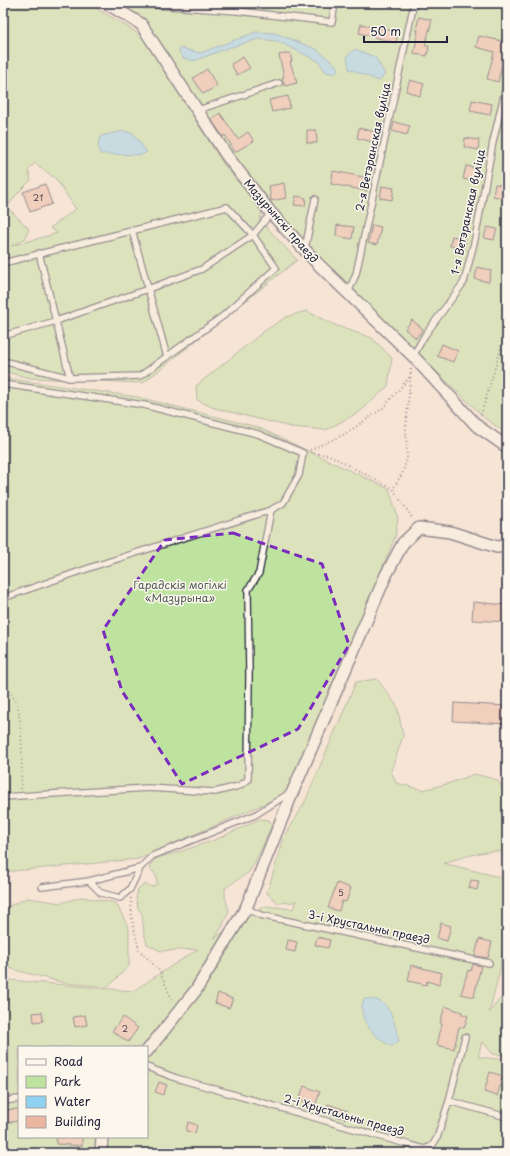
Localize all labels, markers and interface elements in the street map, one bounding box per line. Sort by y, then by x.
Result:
scale bar [364,18,447,44]
text: 50 m [370,22,401,40]
street label: 2-я Ветэранская вуліца [351,81,395,213]
street label: 1-я Ветэранская вуліца [446,147,489,276]
street label: Мазурынскі праезд [240,175,323,266]
house number: 21 [33,190,43,204]
park label: Гарадскія могілкі «Мазурына» [133,576,227,606]
house number: 5 [338,885,344,899]
street label: 3-і Хрустальны праезд [307,905,432,948]
house number: 2 [122,1021,128,1035]
legend [18,1046,148,1138]
text: Road [54,1052,83,1070]
text: Park [54,1072,81,1090]
street label: 2-і Хрустальны праезд [282,1089,406,1140]
text: Water [54,1092,91,1110]
text: Building [54,1112,101,1130]

